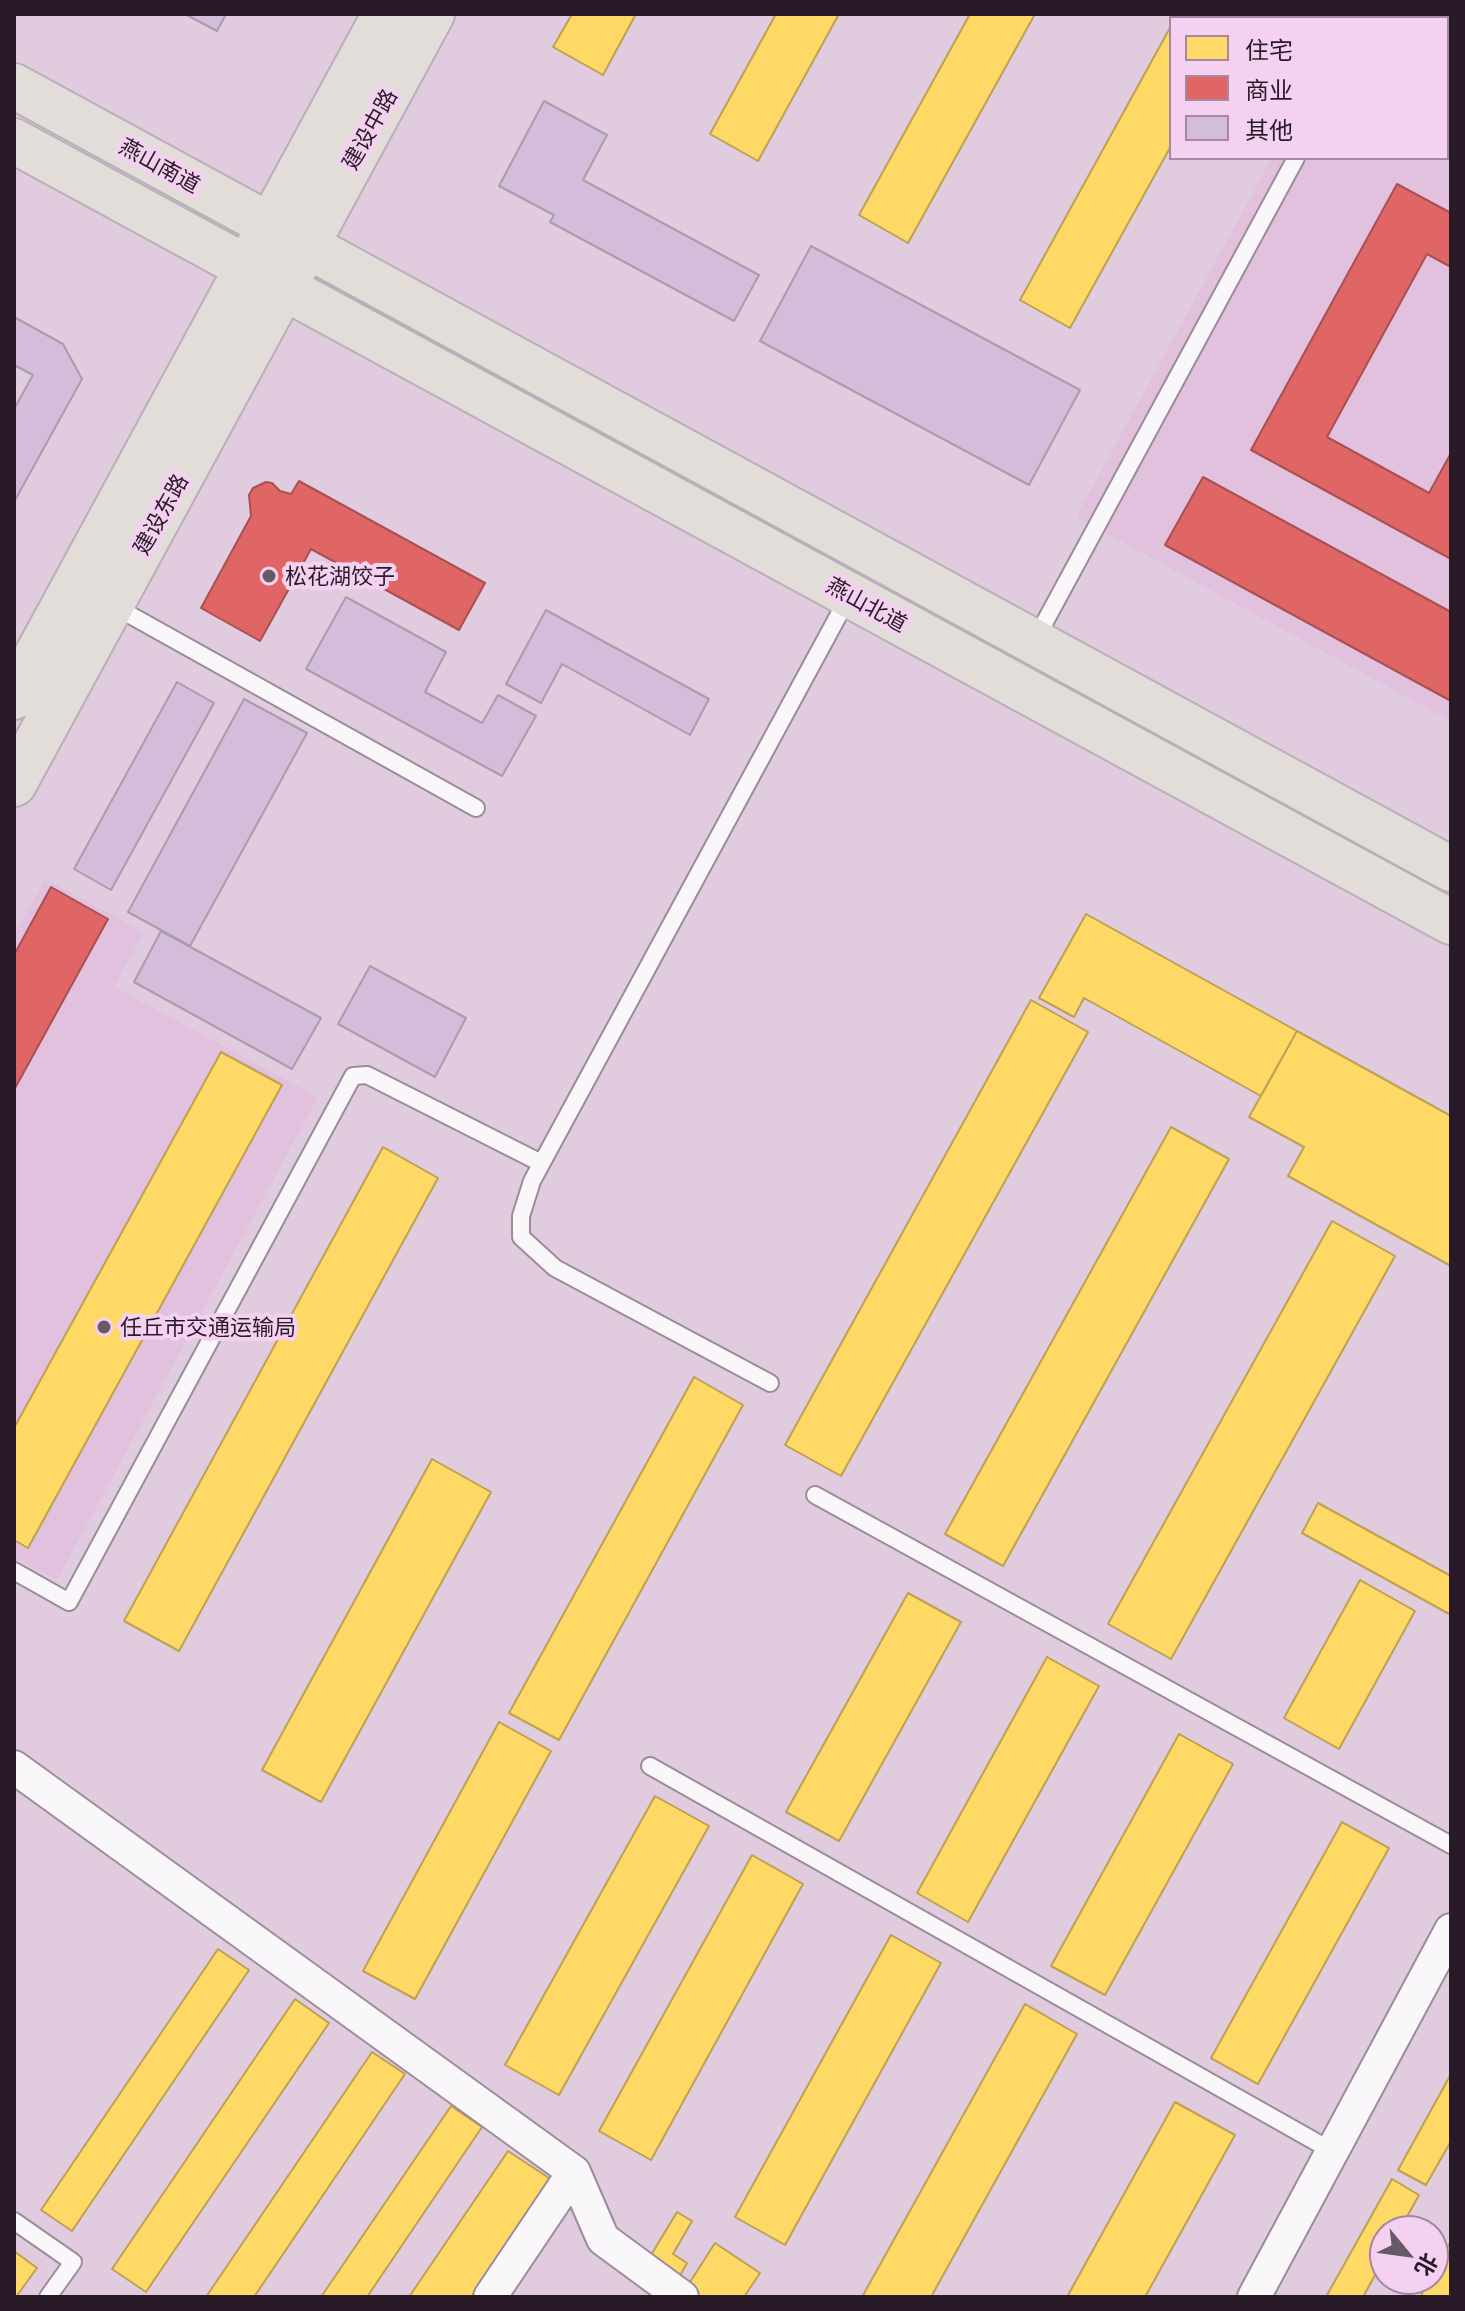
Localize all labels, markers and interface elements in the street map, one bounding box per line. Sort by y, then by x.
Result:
legend [1169,16,1449,160]
text: 住宅 [1245,31,1293,66]
text: 商业 [1245,71,1293,106]
street label: 建设中路 [336,84,402,174]
text: 其他 [1245,111,1293,146]
street label: 燕山南道 [115,132,205,198]
street label: 建设东路 [127,469,193,559]
place label: 松花湖饺子 [285,563,395,589]
marker: 松花湖饺子 [260,567,278,585]
street label: 燕山北道 [822,571,912,637]
place label: 任丘市交通运输局 [120,1314,296,1340]
marker: 任丘市交通运输局 [95,1318,113,1336]
north arrow [1369,2215,1449,2295]
text: 北 [1409,2248,1448,2283]

